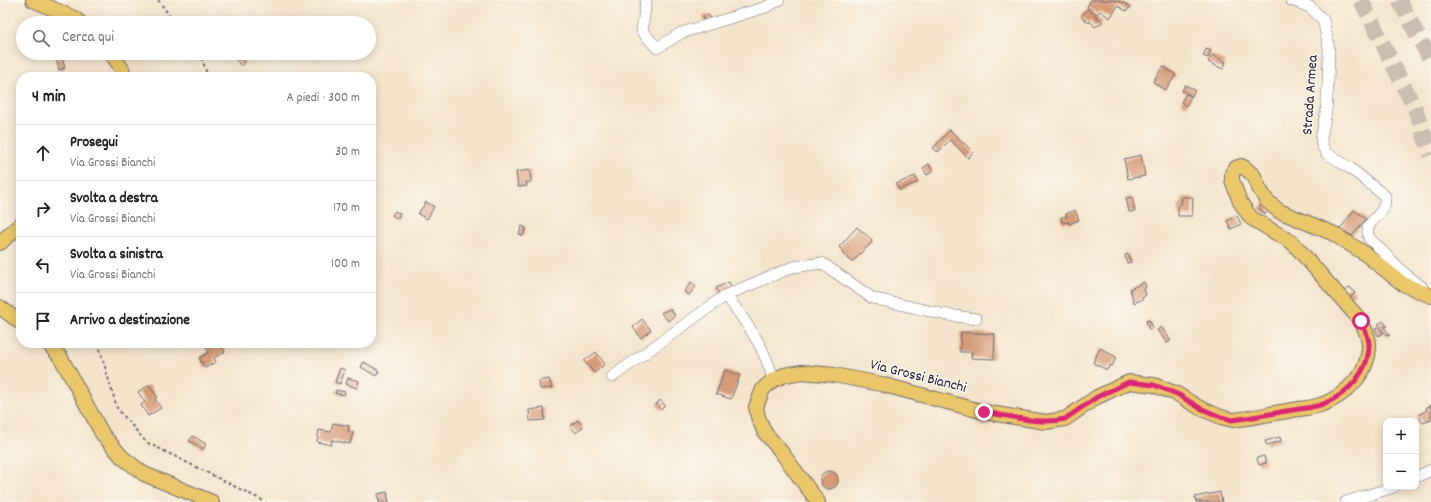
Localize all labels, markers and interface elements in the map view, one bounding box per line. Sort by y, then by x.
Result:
search box [16,16,376,60]
icon: search [30,27,52,49]
text: Cerca qui [62,27,114,49]
street label: Strada Armea [1297,53,1325,136]
text: 4 min [32,86,66,110]
text: A piedi · 300 m [287,89,360,108]
text: Prosegui [70,132,118,154]
icon: ahead [32,142,54,164]
text: 30 m [335,143,360,162]
text: Via Grossi Bianchi [70,154,155,173]
text: Svolta a destra [70,188,158,210]
icon: right [32,198,54,220]
text: 170 m [333,199,360,218]
text: Via Grossi Bianchi [70,210,155,229]
text: Svolta a sinistra [70,244,163,266]
icon: left [32,254,54,276]
text: 100 m [331,255,360,274]
text: Via Grossi Bianchi [70,266,155,285]
icon: arrive [32,310,54,332]
text: Arrivo a destinazione [70,310,190,332]
route start [1352,312,1370,330]
street label: Via Grossi Bianchi [868,354,969,400]
route end [975,403,993,421]
map controls [1383,418,1419,490]
button: + [1383,418,1419,454]
button: − [1383,454,1419,490]

